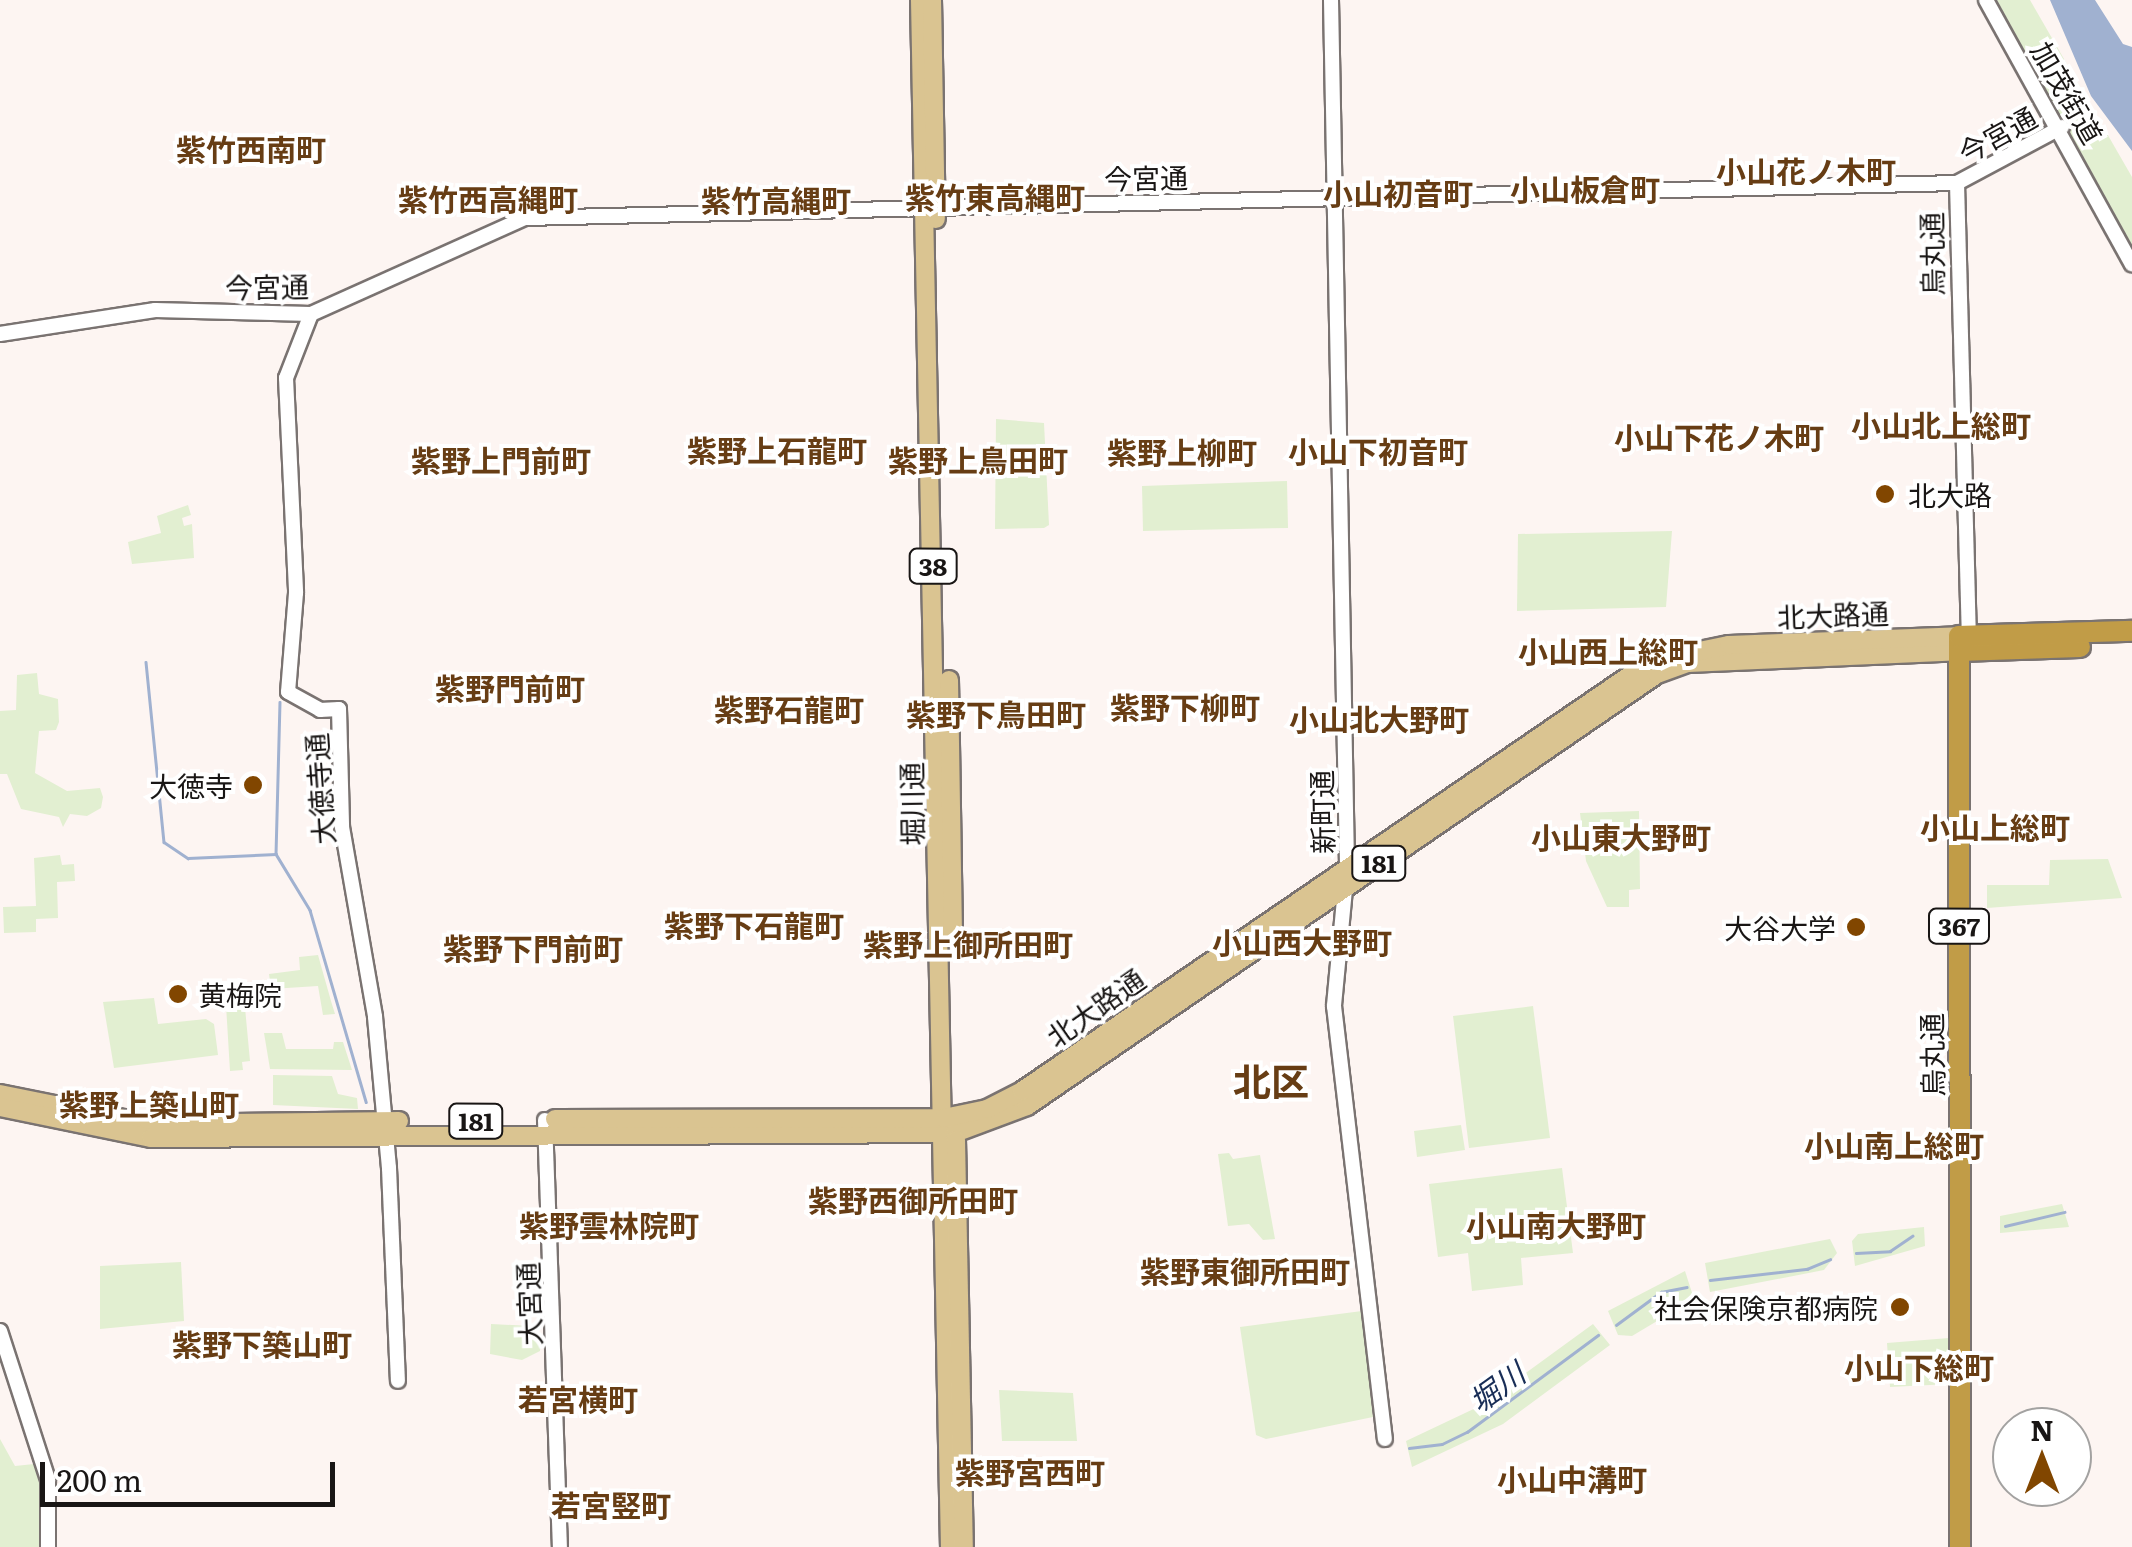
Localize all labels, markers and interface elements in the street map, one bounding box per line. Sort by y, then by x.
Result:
street label: 加茂街道 [2025,35,2111,149]
street label: 今宮通 [1952,99,2042,169]
district label: 紫竹西南町 [176,130,326,166]
district label: 小山花ノ木町 [1716,152,1896,188]
street label: 今宮通 [1104,159,1188,195]
district label: 小山板倉町 [1510,170,1660,206]
district label: 小山初音町 [1323,174,1473,210]
district label: 紫竹東高縄町 [905,178,1085,214]
district label: 紫竹西高縄町 [398,180,578,216]
district label: 紫竹高縄町 [701,181,851,217]
street label: 烏丸通 [1913,212,1949,296]
street label: 今宮通 [225,268,309,304]
district label: 小山北上総町 [1851,406,2031,442]
district label: 小山下花ノ木町 [1614,418,1824,454]
district label: 紫野上石龍町 [687,431,867,467]
district label: 小山下初音町 [1288,432,1468,468]
district label: 紫野上柳町 [1107,433,1257,469]
district label: 紫野上門前町 [411,441,591,477]
district label: 紫野上鳥田町 [888,441,1068,477]
place label: 北大路 [1908,477,1992,511]
marker: 北大路 [1872,481,1898,507]
road number: 38 [908,546,958,586]
street label: 北大路通 [1776,595,1890,633]
district label: 小山西上総町 [1518,632,1698,668]
district label: 紫野門前町 [435,669,585,705]
district label: 紫野下柳町 [1110,688,1260,724]
district label: 紫野石龍町 [714,690,864,726]
district label: 紫野下鳥田町 [906,695,1086,731]
district label: 小山北大野町 [1289,700,1469,736]
street label: 大徳寺通 [298,732,340,846]
street label: 堀川通 [893,762,929,846]
place label: 大徳寺 [149,768,233,802]
street label: 新町通 [1303,770,1339,854]
marker: 大徳寺 [242,774,264,796]
district label: 小山上総町 [1920,808,2070,844]
district label: 小山東大野町 [1531,818,1711,854]
road number: 181 [1349,843,1409,883]
district label: 紫野下石龍町 [664,906,844,942]
road number: 367 [1926,906,1992,946]
place label: 大谷大学 [1724,910,1836,944]
marker: 大谷大学 [1845,916,1867,938]
district label: 小山西大野町 [1212,923,1392,959]
district label: 紫野上御所田町 [863,925,1073,961]
district label: 紫野下門前町 [443,929,623,965]
street label: 北大路通 [1039,961,1151,1053]
place label: 黄梅院 [198,977,282,1011]
marker: 黄梅院 [167,983,189,1005]
street label: 烏丸通 [1913,1013,1949,1097]
district label: 北区 [1233,1057,1309,1103]
district label: 紫野上築山町 [59,1085,239,1121]
road number: 181 [446,1101,506,1141]
district label: 小山南上総町 [1804,1126,1984,1162]
district label: 紫野西御所田町 [808,1181,1018,1217]
district label: 紫野雲林院町 [519,1206,699,1242]
district label: 小山南大野町 [1466,1206,1646,1242]
district label: 紫野東御所田町 [1140,1252,1350,1288]
street label: 大宮通 [510,1261,546,1347]
place label: 社会保険京都病院 [1654,1290,1878,1324]
marker: 社会保険京都病院 [1887,1294,1913,1320]
district label: 紫野下築山町 [172,1325,352,1361]
district label: 小山下総町 [1844,1348,1994,1384]
water label: 堀川 [1461,1354,1531,1418]
district label: 若宮横町 [518,1380,638,1416]
north arrow [1992,1407,2092,1507]
text: N [2030,1408,2054,1450]
scale bar [45,1442,340,1504]
district label: 紫野宮西町 [955,1453,1105,1489]
text: 200 m [57,1457,142,1501]
district label: 小山中溝町 [1497,1460,1647,1496]
district label: 若宮竪町 [551,1486,671,1522]

